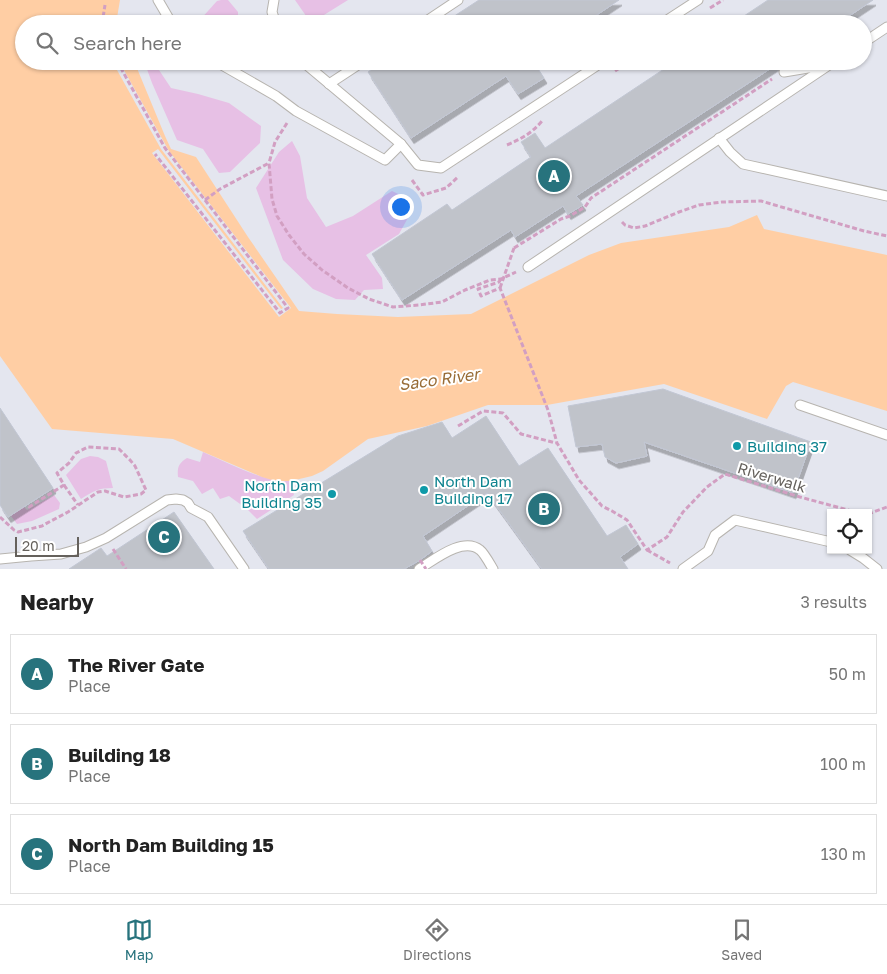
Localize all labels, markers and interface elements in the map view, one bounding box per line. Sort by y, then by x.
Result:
search box [15,15,872,70]
icon: search [33,29,61,57]
text: Search here [73,31,182,54]
pin: A [538,157,570,195]
your location [388,194,414,220]
water label: Saco River [398,363,483,395]
place label: Building 37 [747,437,827,455]
marker: Building 37 [731,440,743,452]
street label: Riverwalk [736,458,809,496]
place label: North Dam Building 17 [434,472,513,507]
place label: North Dam Building 35 [241,476,322,511]
marker: North Dam Building 17 [418,484,430,496]
marker: North Dam Building 35 [326,488,338,500]
pin: B [528,490,560,528]
map controls [827,509,872,554]
button: locate [827,509,872,554]
pin: C [148,518,180,556]
scale bar [15,534,79,557]
text: 20 m [22,537,55,554]
text: Nearby [20,589,94,615]
text: 3 results [800,592,867,612]
text: The River Gate [68,653,204,676]
text: A [31,664,43,684]
text: 50 m [829,664,866,684]
text: Place [68,676,111,696]
text: Building 18 [68,743,171,766]
text: B [31,754,43,774]
text: 100 m [820,754,866,774]
text: Place [68,766,111,786]
text: North Dam Building 15 [68,833,274,856]
text: C [31,844,43,864]
text: 130 m [821,844,866,864]
text: Place [68,856,111,876]
tab: Map [125,916,153,963]
tab: Directions [403,916,472,963]
tab: Saved [721,916,762,963]

